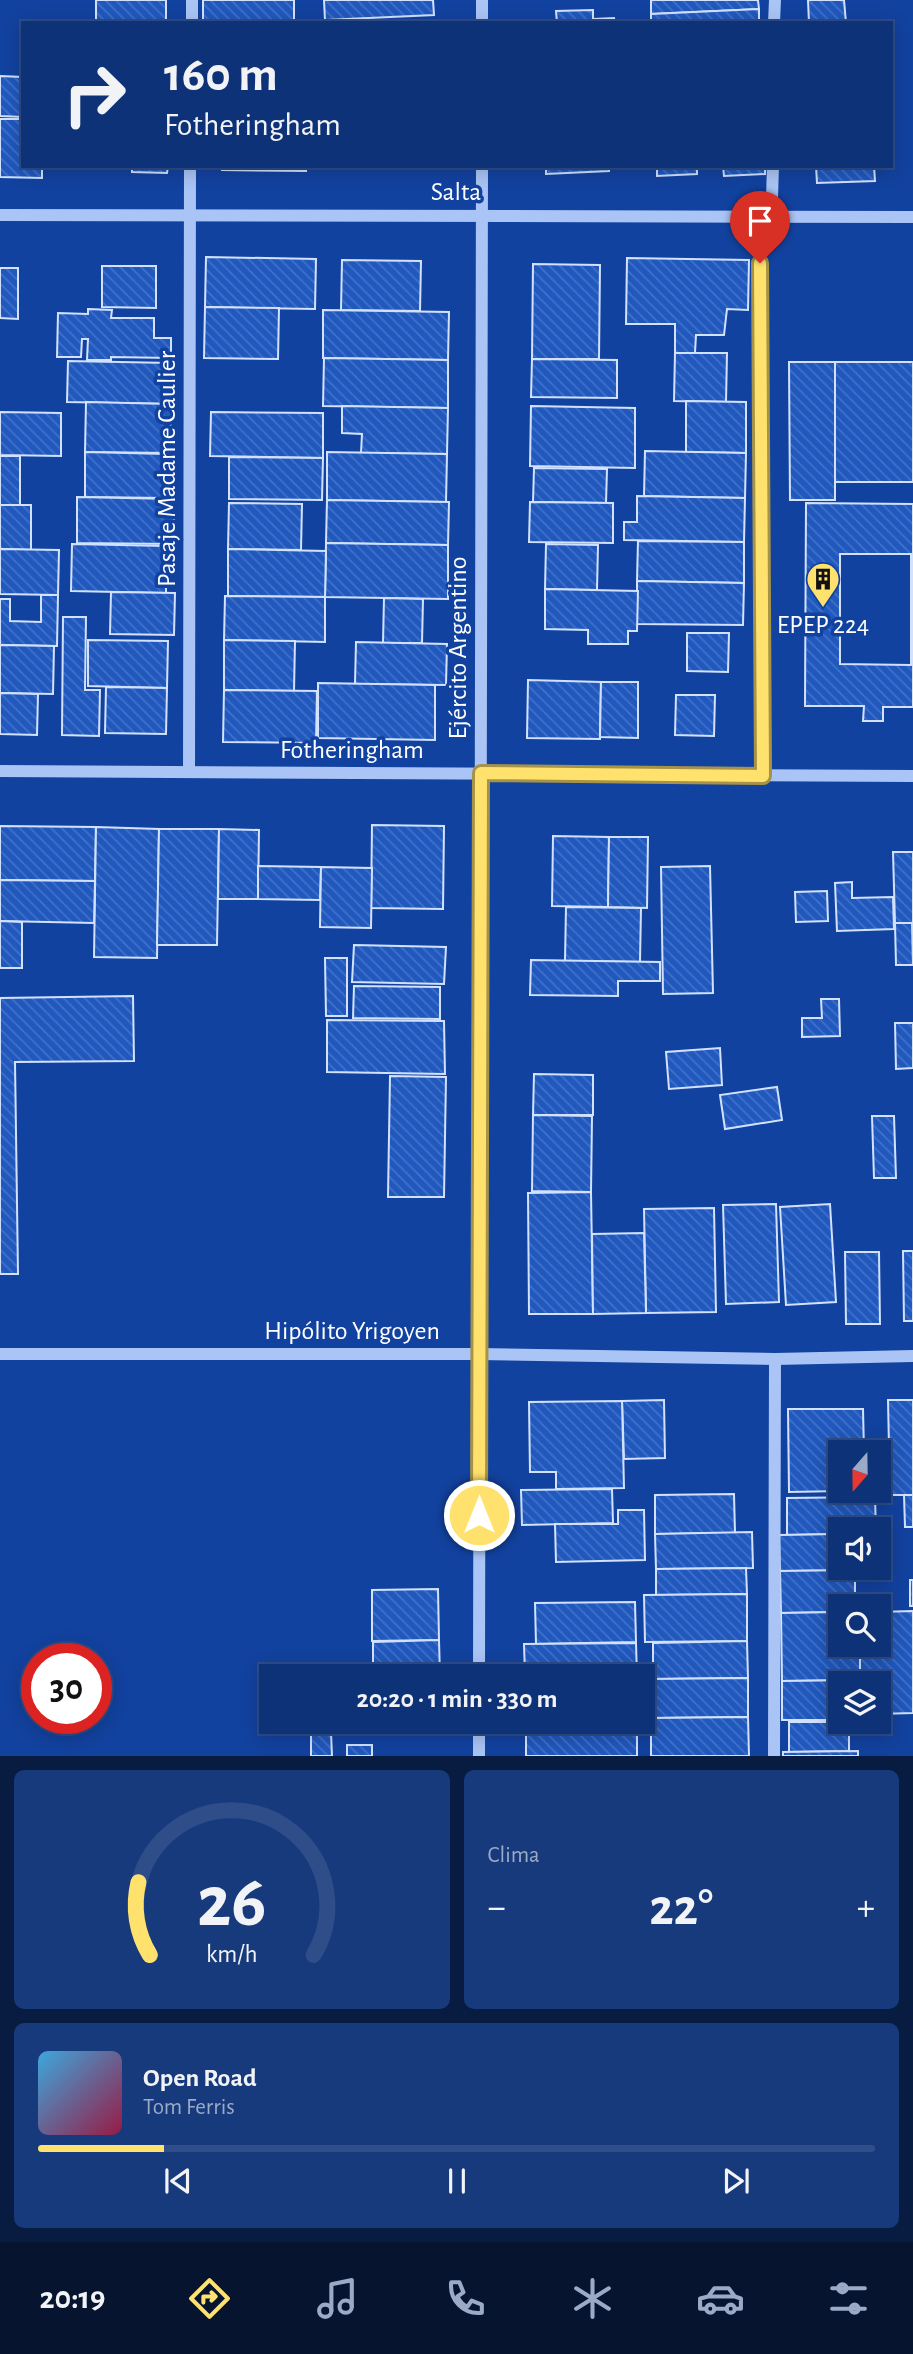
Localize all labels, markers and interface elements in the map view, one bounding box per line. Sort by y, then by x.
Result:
icon: right [49,49,140,140]
text: 160 m [164,51,278,100]
text: Fotheringham [164,109,341,141]
street label: Salta [431,179,481,205]
pin [730,191,790,263]
icon: arrive [741,202,779,240]
street label: Pasaje Madame Caulier [154,350,180,587]
street label: Ejército Argentino [445,556,471,740]
building icon: EPEP 224 [804,560,842,609]
place label: EPEP 224 [777,612,869,638]
street label: Fotheringham [280,737,424,763]
street label: Hipólito Yrigoyen [264,1318,440,1344]
north arrow [828,1440,891,1503]
map controls [828,1440,891,1734]
position arrow [442,1478,516,1552]
button: sound [828,1517,891,1580]
button: search [828,1594,891,1657]
speed limit sign: 30 [21,1643,112,1734]
button: layers [828,1671,891,1734]
text: 20:20 · 1 min · 330 m [357,1686,557,1712]
text: Clima [488,1844,540,1867]
text: 26 [197,1868,266,1941]
text: 22° [649,1882,713,1934]
text: − [488,1889,506,1927]
text: + [857,1889,875,1927]
text: km/h [206,1942,258,1967]
text: Open Road [143,2065,257,2091]
text: Tom Ferris [143,2096,235,2119]
icon: previous [159,2162,197,2200]
icon: pause [438,2162,476,2200]
icon: next [717,2162,755,2200]
icon: directions [185,2274,234,2323]
icon: music [313,2274,362,2323]
icon: phone [441,2274,490,2323]
icon: climate [568,2274,617,2323]
icon: car [696,2274,745,2323]
icon: filters [824,2274,873,2323]
text: 20:19 [39,2282,106,2314]

